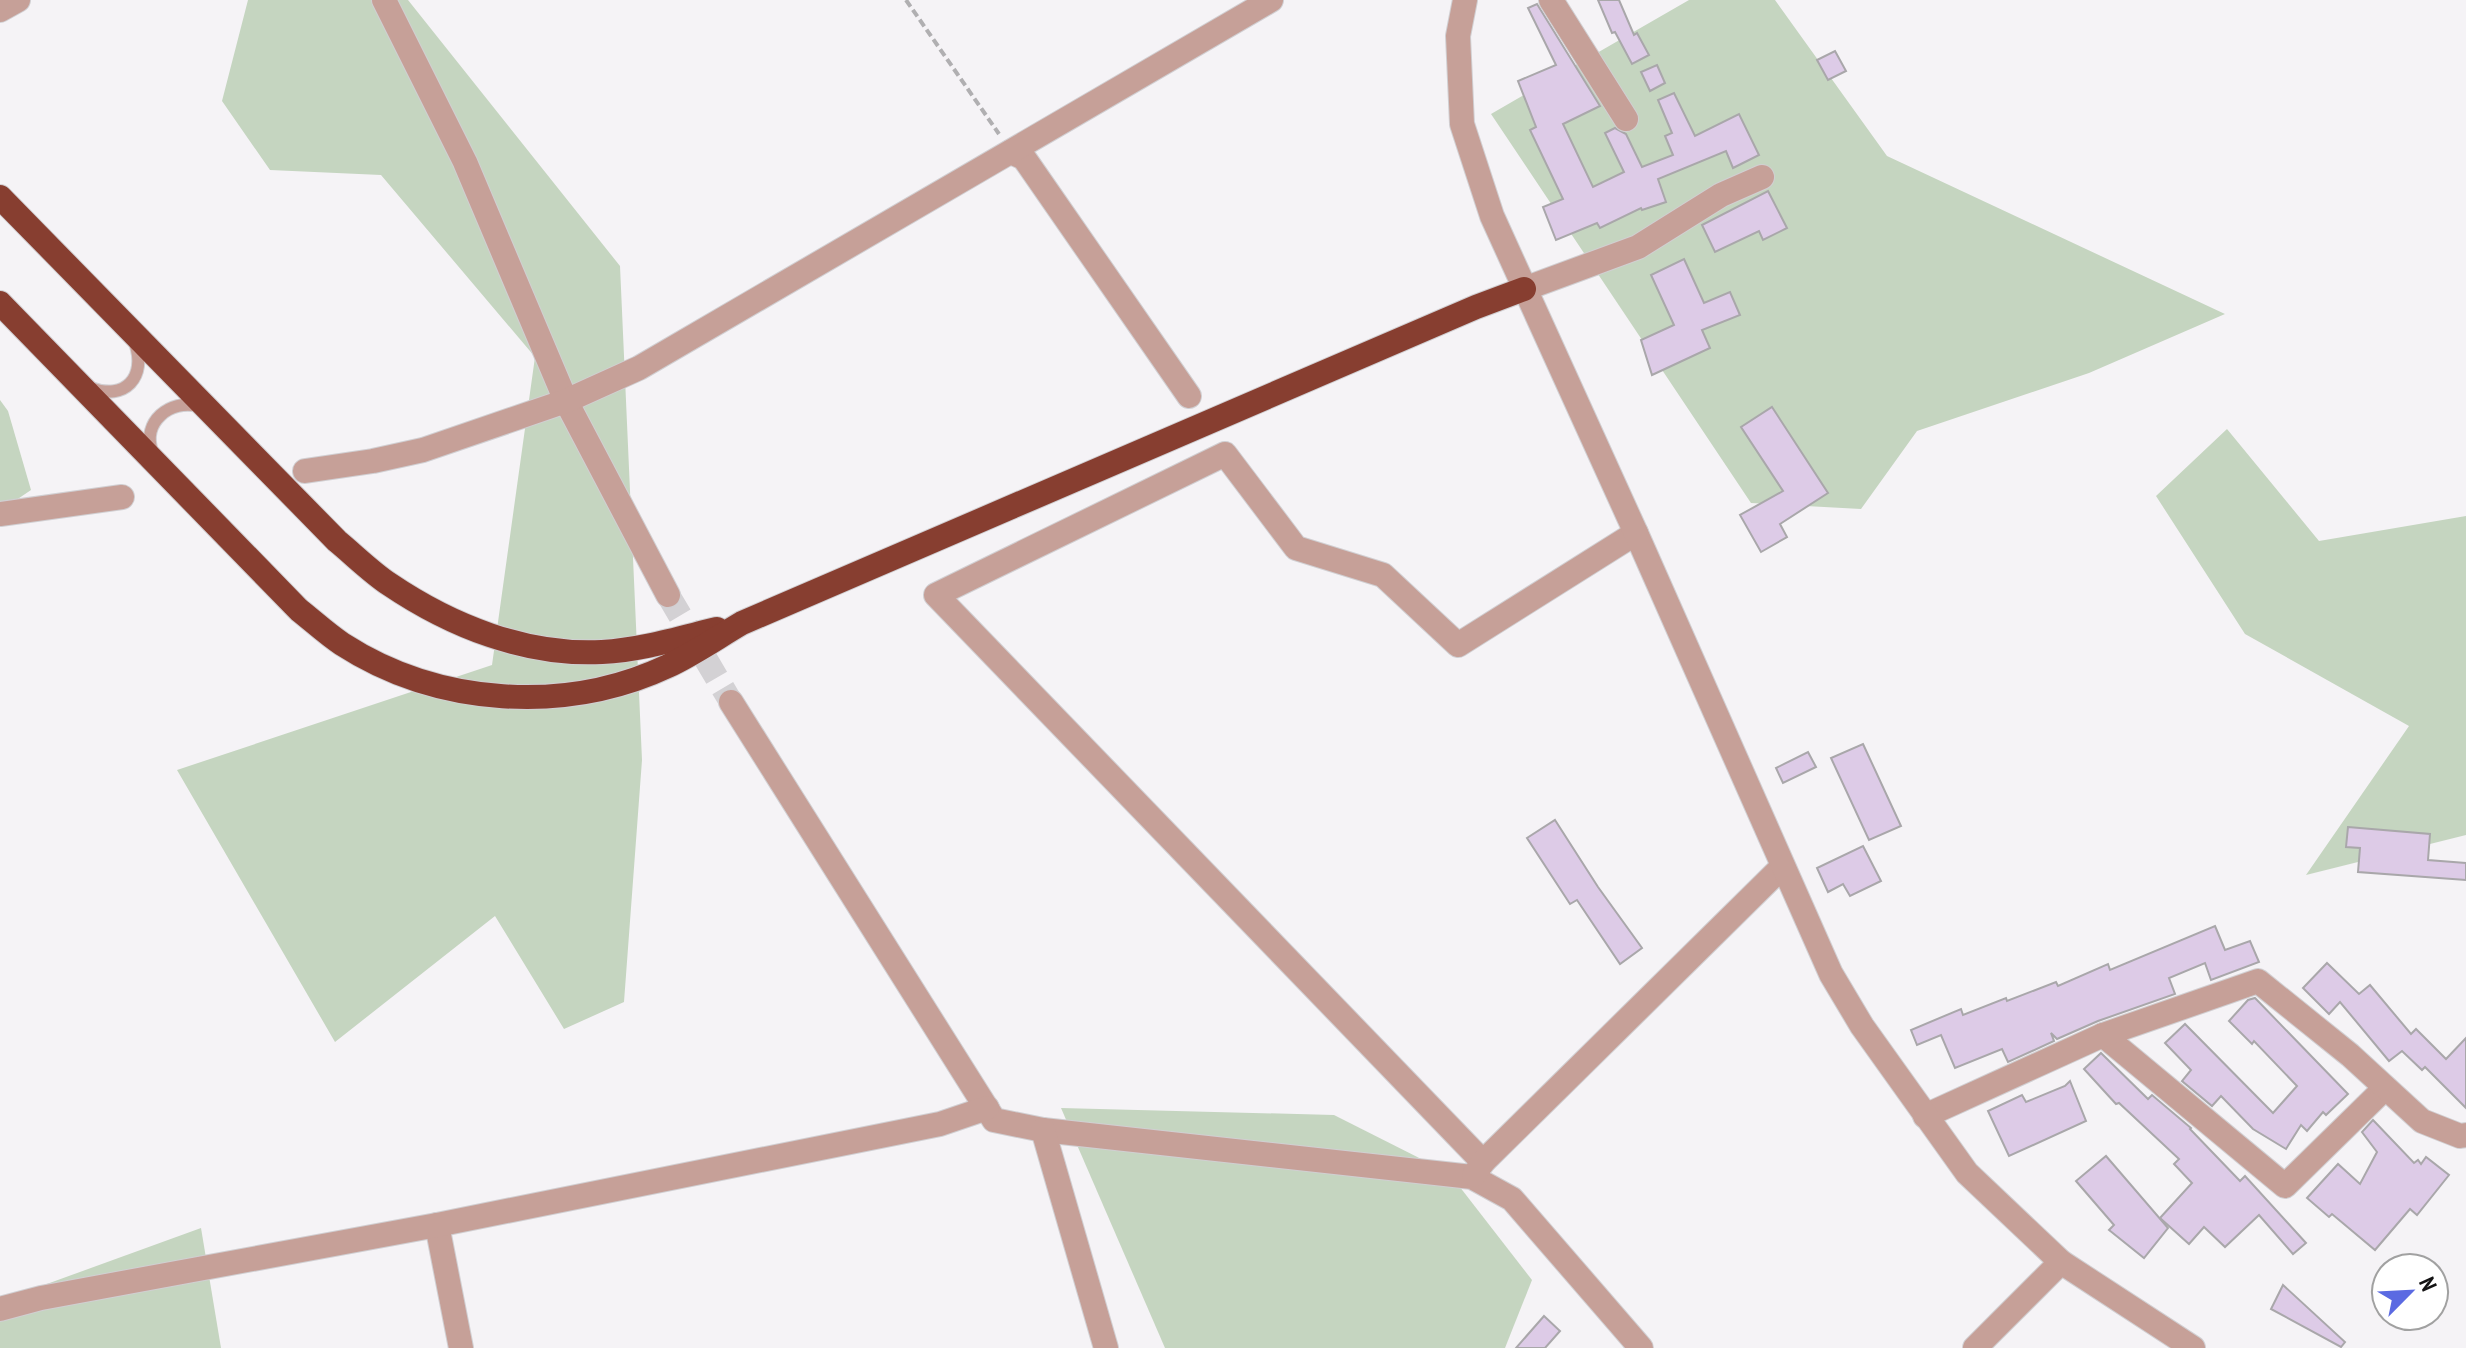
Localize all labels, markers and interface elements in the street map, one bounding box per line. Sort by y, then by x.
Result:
north arrow [2370,1252,2450,1332]
text: N [2413,1273,2443,1295]

